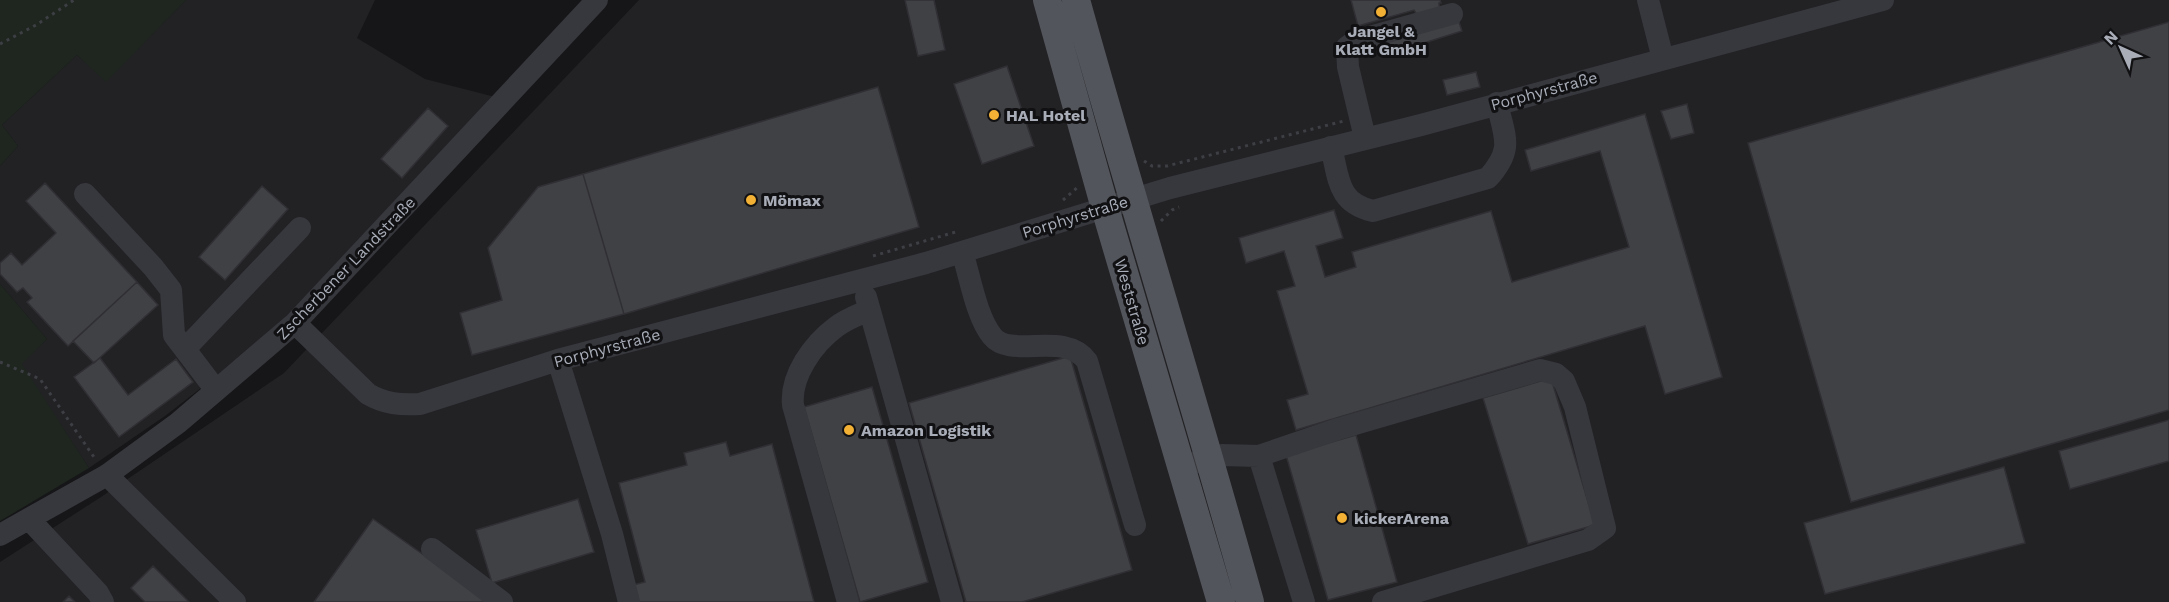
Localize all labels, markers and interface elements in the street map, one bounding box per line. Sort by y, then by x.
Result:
marker: Jangel & Klatt GmbH [1374,5,1388,19]
north arrow [2091,18,2151,78]
place label: Jangel & Klatt GmbH [1335,22,1427,59]
text: N [2100,27,2122,49]
street label: Porphyrstraße [1489,68,1599,114]
place label: HAL Hotel [1006,106,1086,125]
marker: HAL Hotel [987,108,1001,122]
place label: Mömax [763,191,821,210]
street label: Porphyrstraße [1020,192,1130,242]
street label: Zscherbener Landstraße [273,193,419,343]
marker: Mömax [744,193,758,207]
street label: Weststraße [1111,257,1153,347]
street label: Porphyrstraße [552,325,662,371]
place label: Amazon Logistik [861,421,991,440]
marker: Amazon Logistik [842,423,856,437]
place label: kickerArena [1354,509,1450,528]
marker: kickerArena [1335,511,1349,525]

